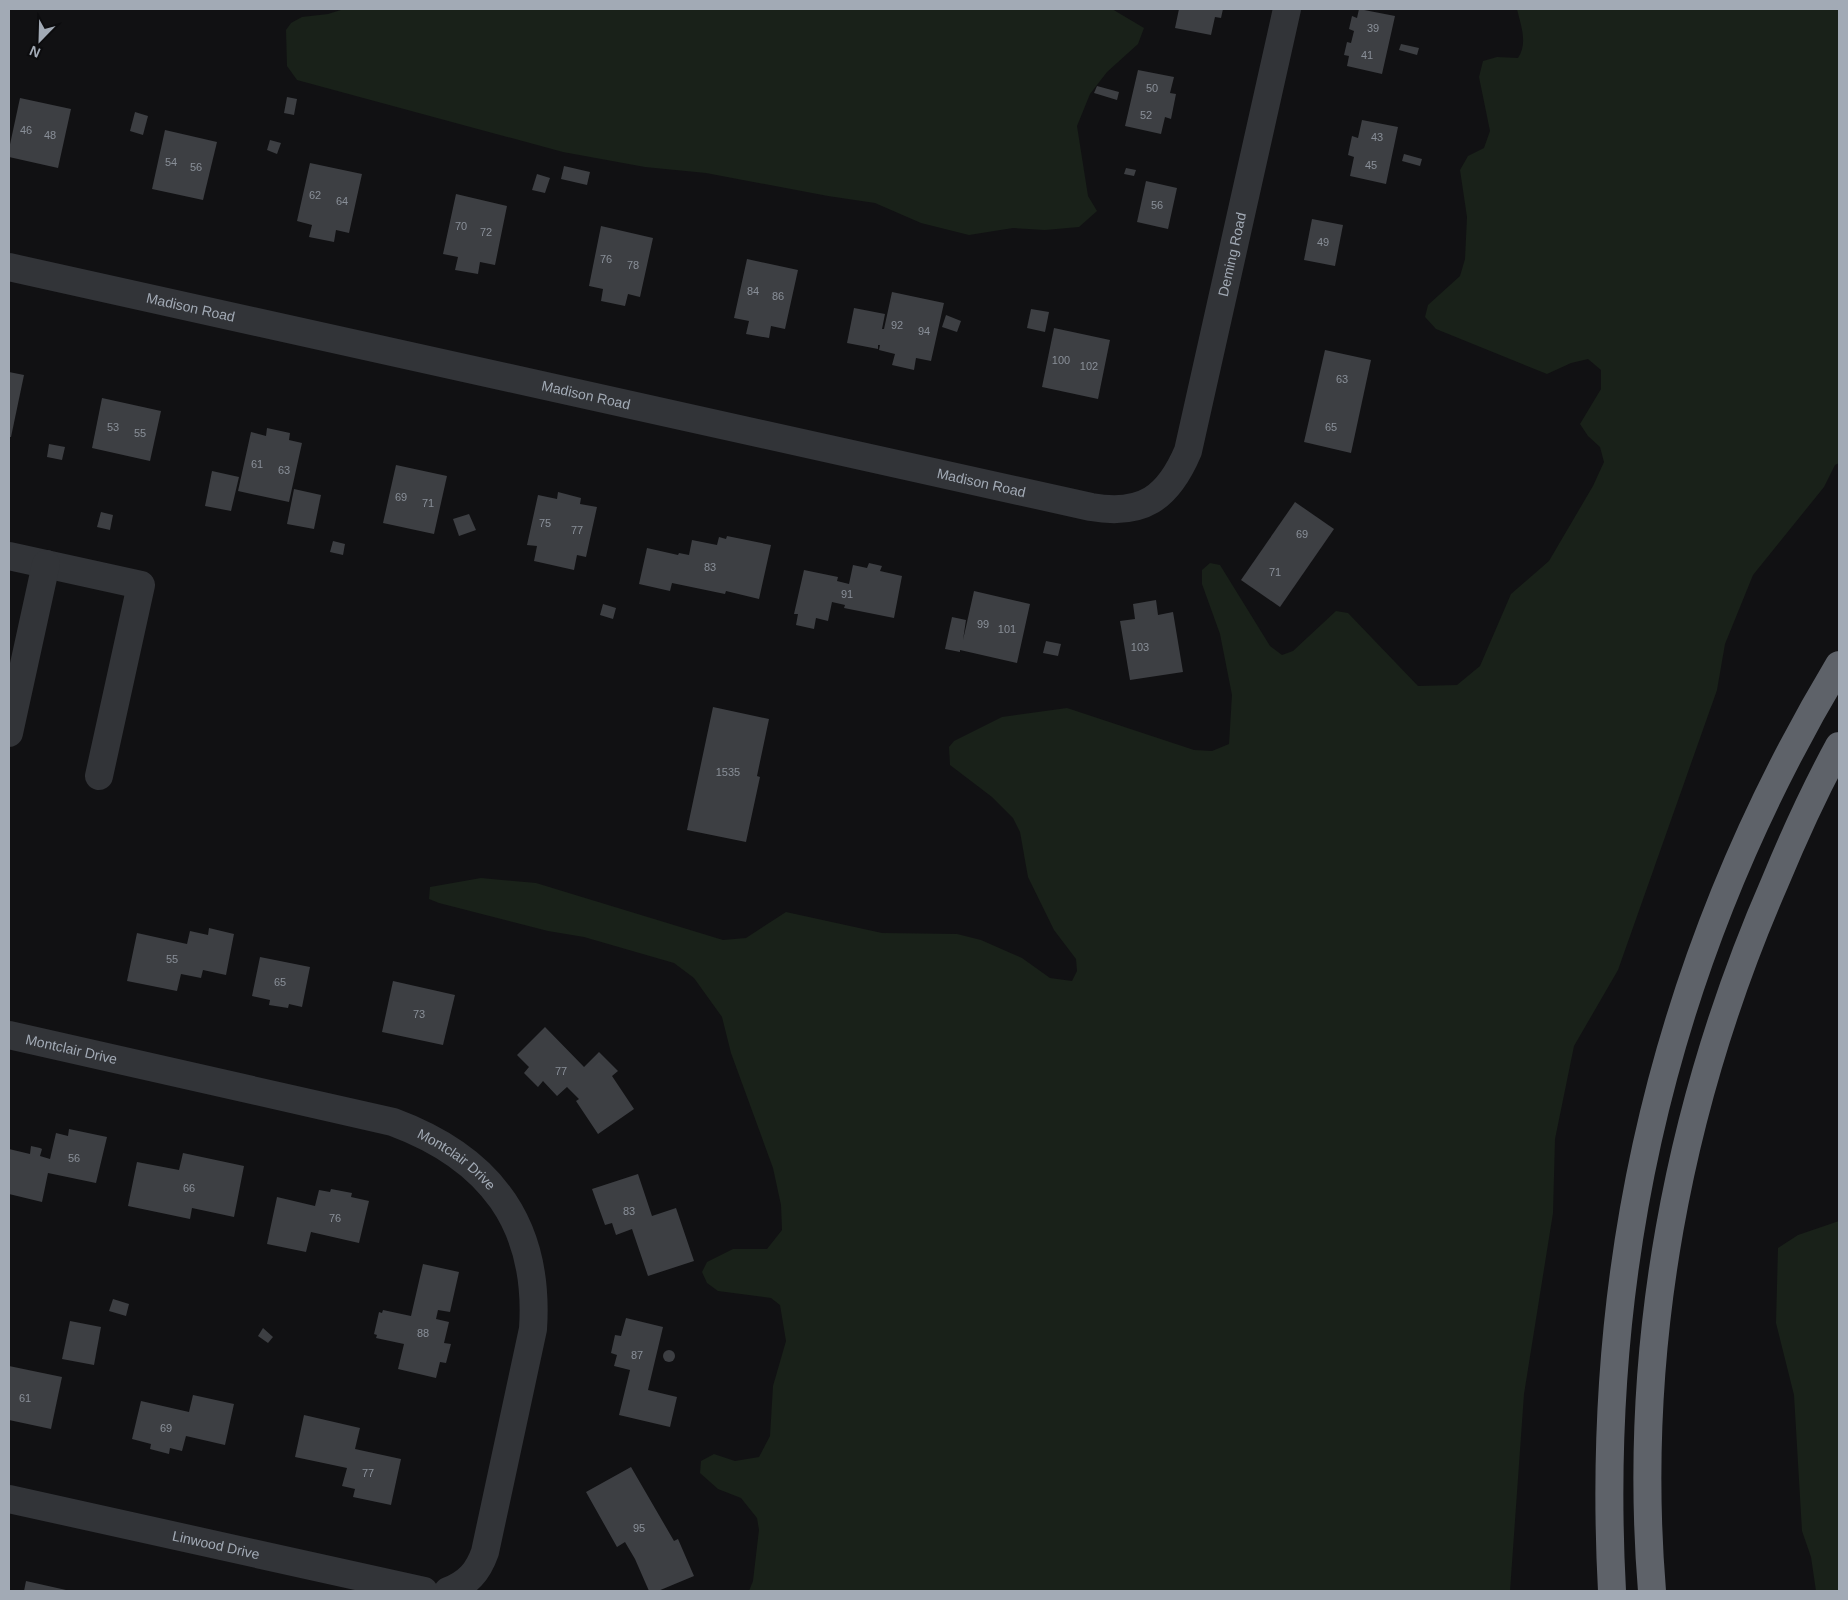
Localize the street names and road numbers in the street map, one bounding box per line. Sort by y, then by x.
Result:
street label: Deming Road [1215,211,1249,298]
street label: Madison Road [145,290,236,325]
street label: Madison Road [540,377,632,413]
street label: Madison Road [936,465,1027,500]
street label: Montclair Drive [24,1031,119,1067]
street label: Montclair Drive [415,1125,499,1193]
street label: Linwood Drive [171,1527,261,1562]

